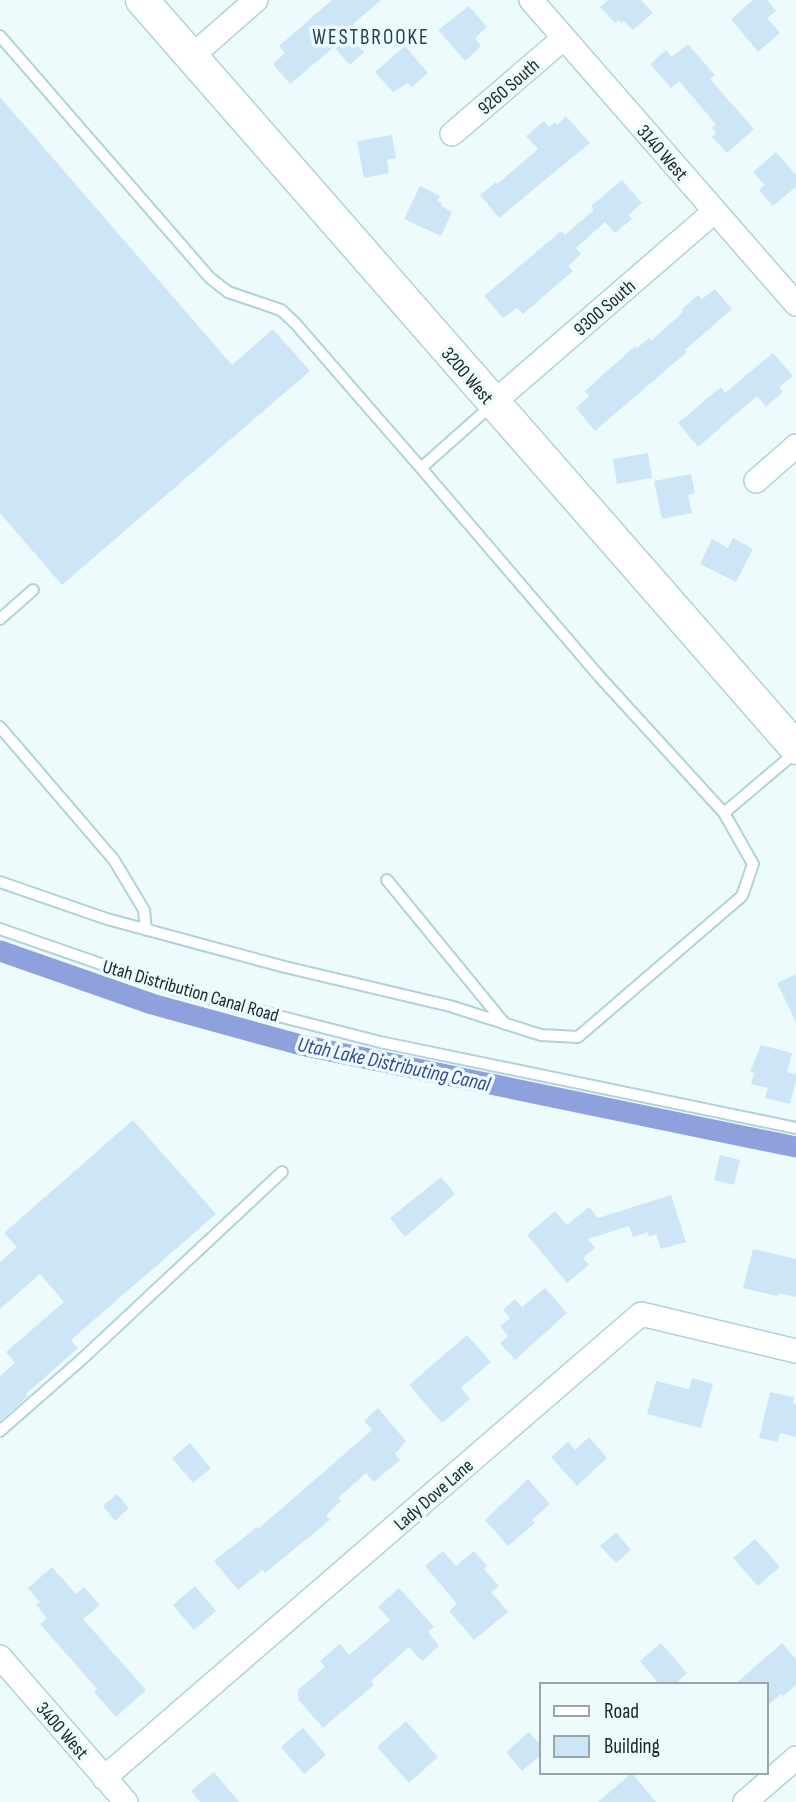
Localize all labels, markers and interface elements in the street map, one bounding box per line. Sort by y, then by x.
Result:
district label: WESTBROOKE [312,25,430,50]
street label: 9260 South [474,54,544,120]
street label: 3140 West [631,120,692,186]
street label: 9300 South [569,275,641,341]
street label: 3200 West [436,343,498,409]
street label: Utah Distribution Canal Road [100,955,281,1028]
water label: Utah Lake Distributing Canal [295,1032,494,1097]
street label: Lady Dove Lane [390,1454,478,1536]
legend [540,1683,768,1774]
street label: 3400 West [31,1698,93,1764]
text: Road [604,1699,639,1724]
text: Building [604,1734,660,1759]

